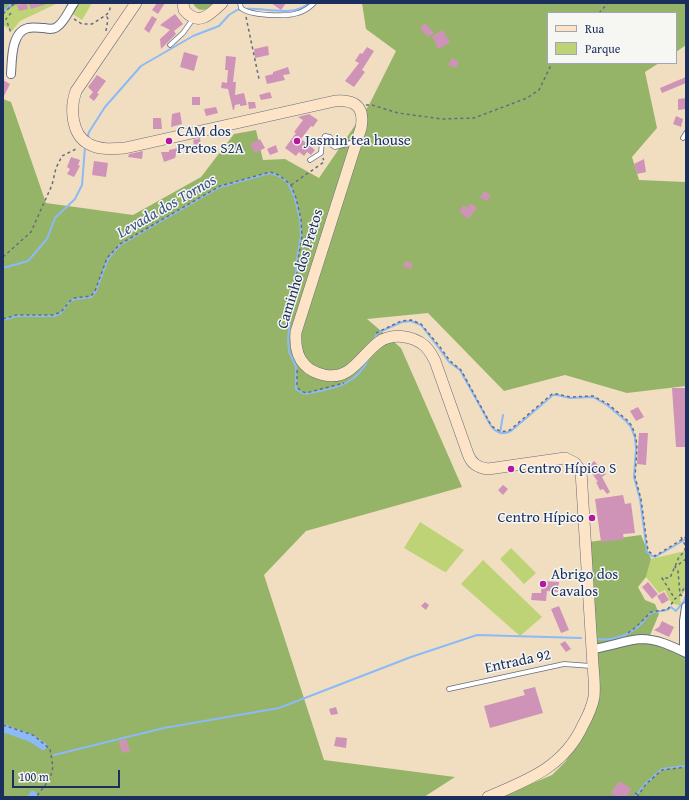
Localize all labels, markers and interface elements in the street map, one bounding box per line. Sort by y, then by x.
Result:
legend [547,12,677,64]
text: Rua [585,20,604,37]
text: Parque [585,40,620,57]
place label: CAM dos Pretos S2A [177,123,244,158]
place label: Jasmin tea house [305,132,411,150]
marker: CAM dos Pretos S2A [164,136,174,146]
marker: Jasmin tea house [292,136,302,146]
water label: Levada dos Tornos [114,171,220,243]
street label: Caminho dos Pretos [274,207,328,331]
place label: Centro Hípico S [519,460,616,478]
marker: Centro Hípico S [506,464,516,474]
place label: Centro Hípico [497,509,584,527]
marker: Centro Hípico [587,513,597,523]
place label: Abrigo dos Cavalos [551,566,618,601]
marker: Abrigo dos Cavalos [538,579,548,589]
street label: Entrada 92 [483,646,553,678]
scale bar [14,762,122,788]
text: 100 m [19,768,49,785]

